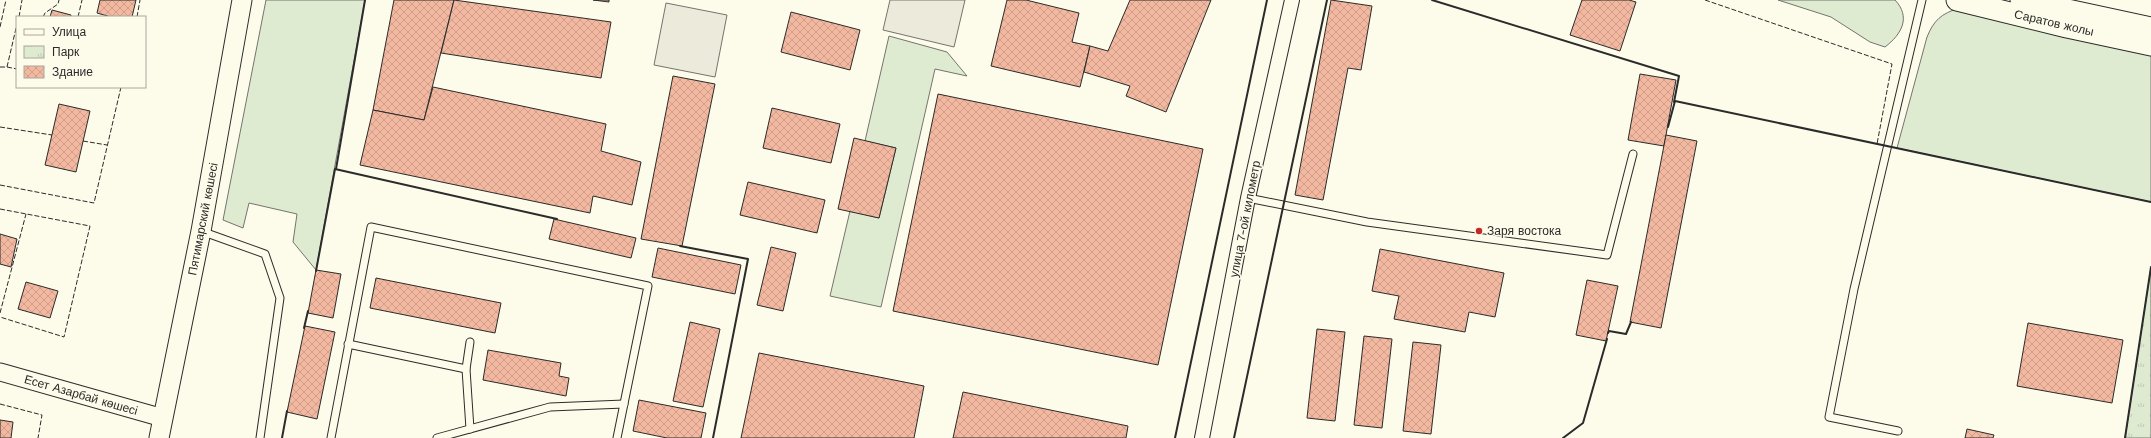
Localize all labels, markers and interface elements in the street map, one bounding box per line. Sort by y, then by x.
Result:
street label: Саратов жолы [2013,7,2095,39]
legend [16,16,146,88]
text: Улица [52,25,86,39]
text: Парк [52,45,80,59]
text: Здание [52,65,93,79]
street label: улица 7-ой километр [1227,159,1263,279]
street label: Пятимарский көшесі [185,161,221,277]
place label: Заря востока [1487,224,1562,238]
marker: Заря востока [1474,226,1484,236]
street label: Есет Азарбай көшесі [23,372,139,418]

